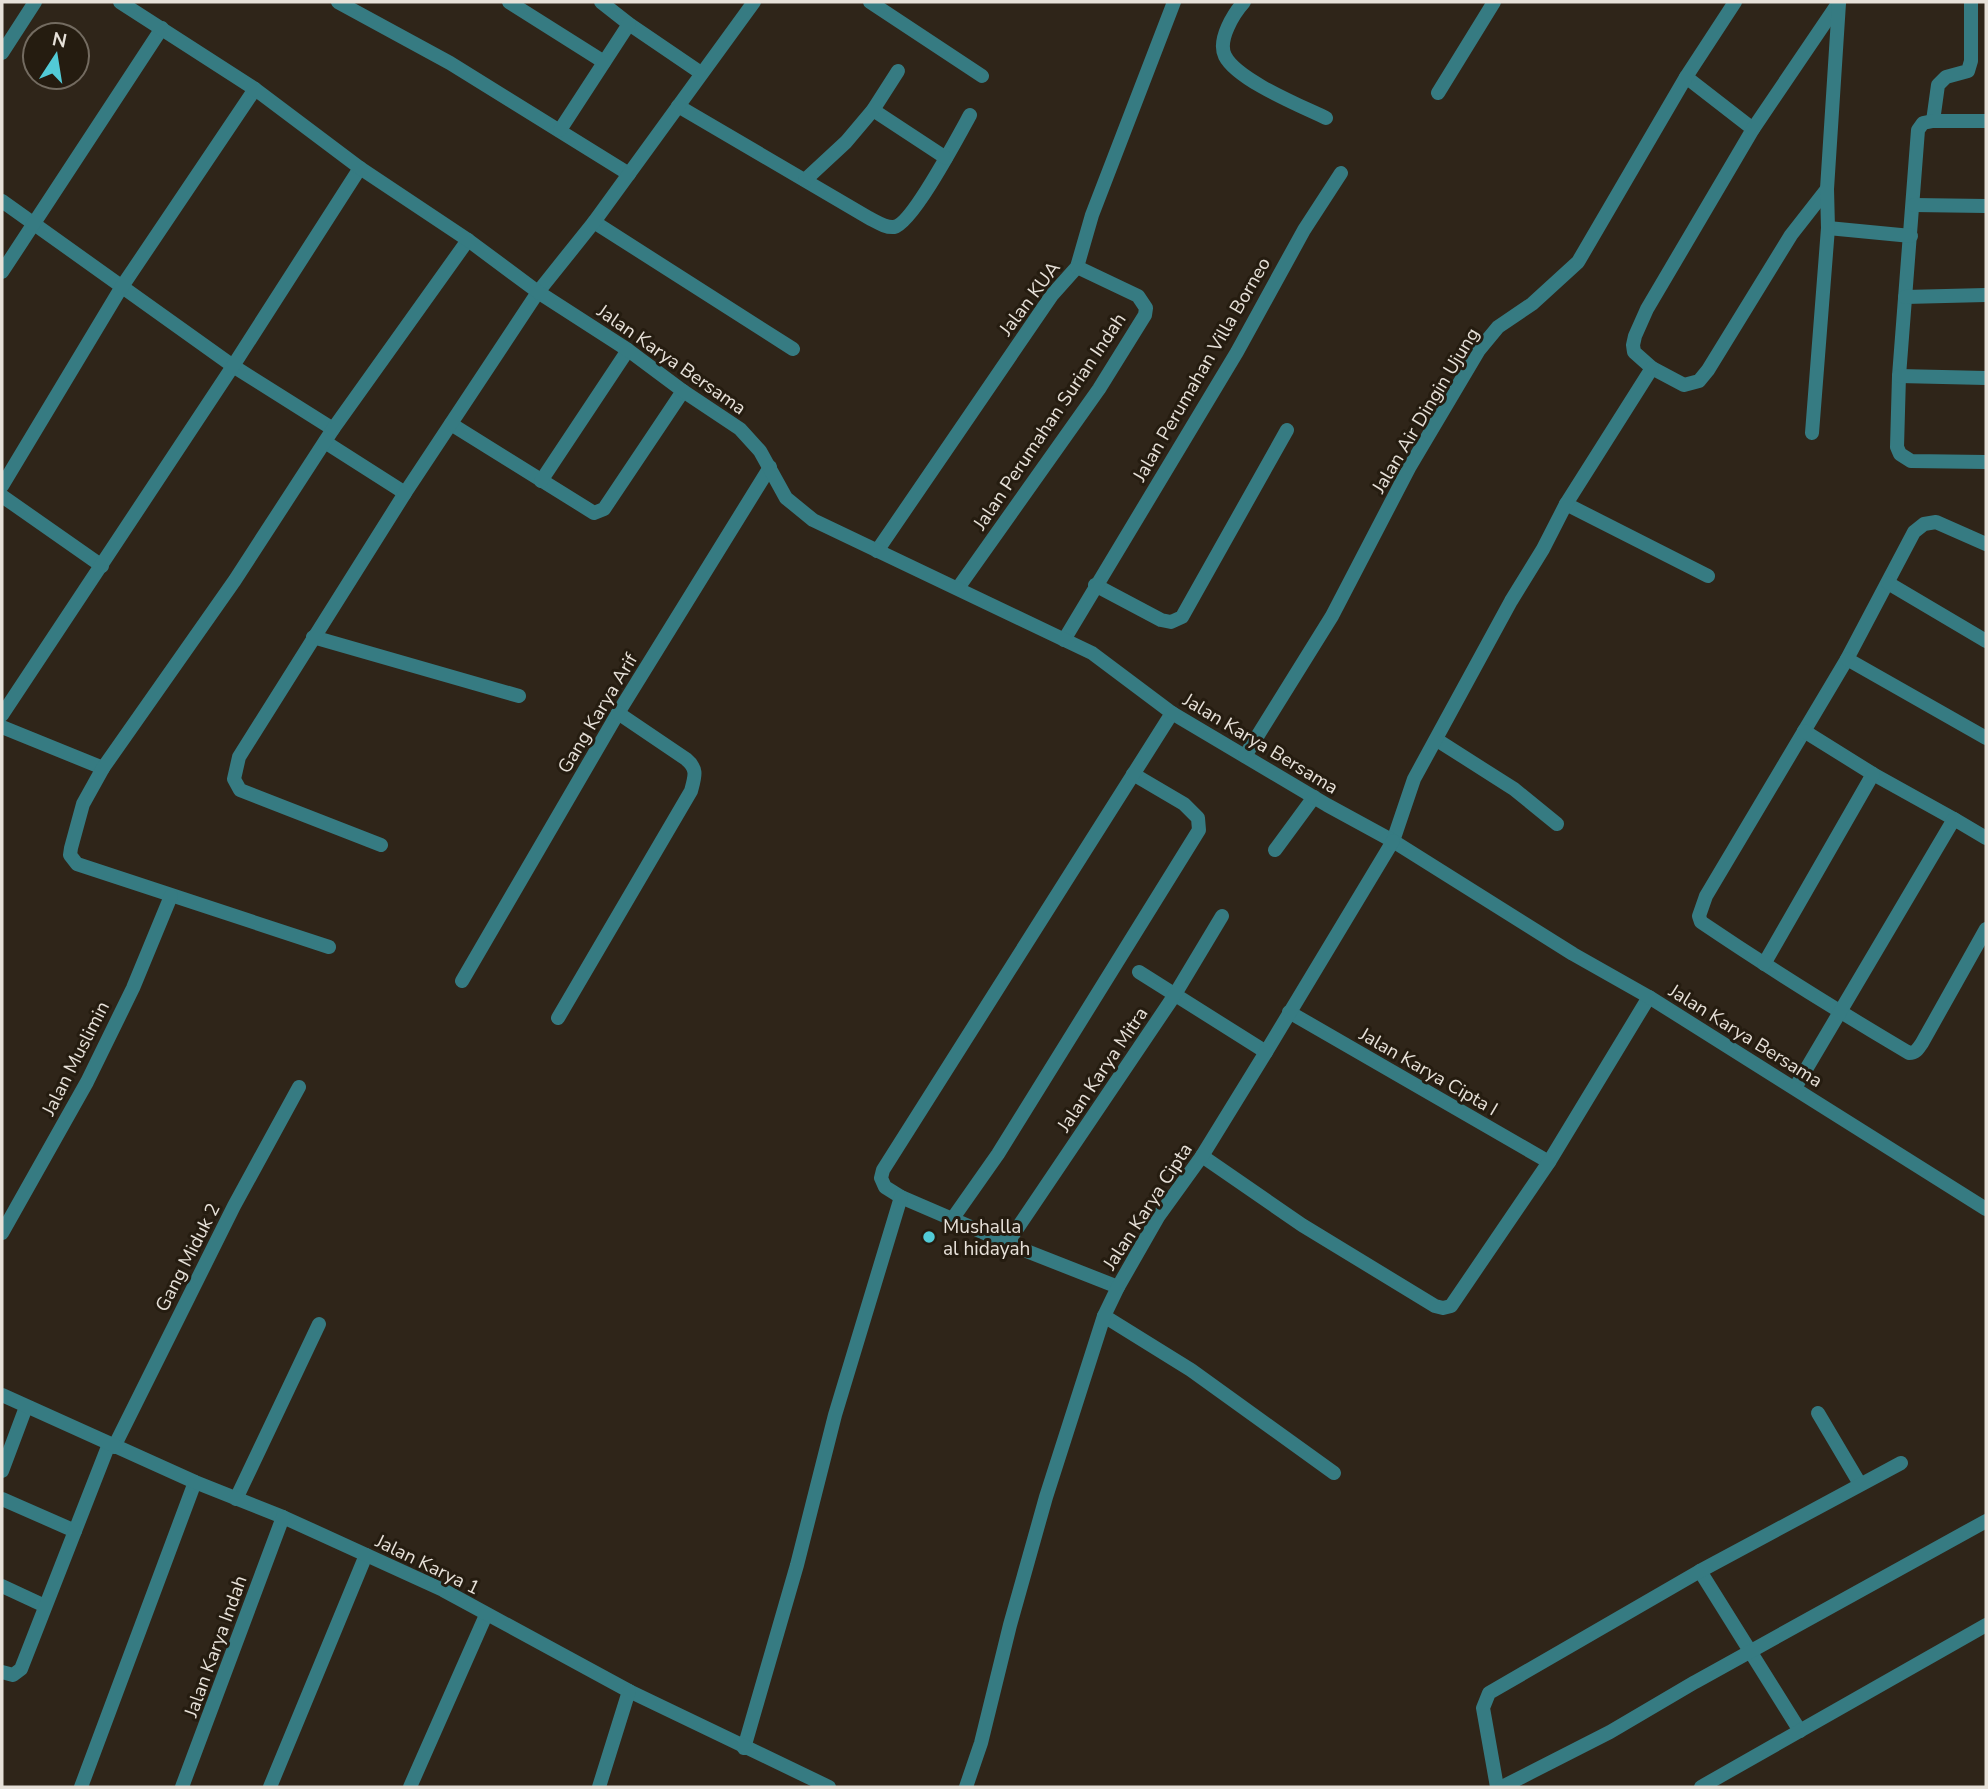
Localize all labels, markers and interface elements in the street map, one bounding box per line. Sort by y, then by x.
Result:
north arrow [21,21,91,91]
text: N [50,26,69,55]
street label: Jalan Perumahan Villa Borneo [1126,253,1277,487]
street label: Jalan KUA [993,256,1066,342]
street label: Jalan Karya Bersama [591,298,751,421]
street label: Jalan Perumahan Surian Indah [967,308,1132,536]
street label: Jalan Air Dingin Ujung [1366,323,1486,499]
street label: Gang Karya Arif [552,648,644,778]
street label: Jalan Karya Bersama [1177,687,1343,800]
street label: Jalan Karya Bersama [1663,977,1827,1094]
street label: Jalan Muslimin [35,997,116,1121]
street label: Jalan Karya Mitra [1051,1002,1154,1138]
street label: Jalan Karya Cipta I [1354,1021,1503,1122]
street label: Jalan Karya Cipta [1097,1138,1199,1276]
street label: Gang Miduk 2 [149,1199,226,1316]
place label: Mushalla al hidayah [943,1214,1030,1262]
marker: Mushalla al hidayah [921,1229,937,1245]
street label: Jalan Karya 1 [370,1528,484,1601]
street label: Jalan Karya Indah [178,1572,254,1722]

